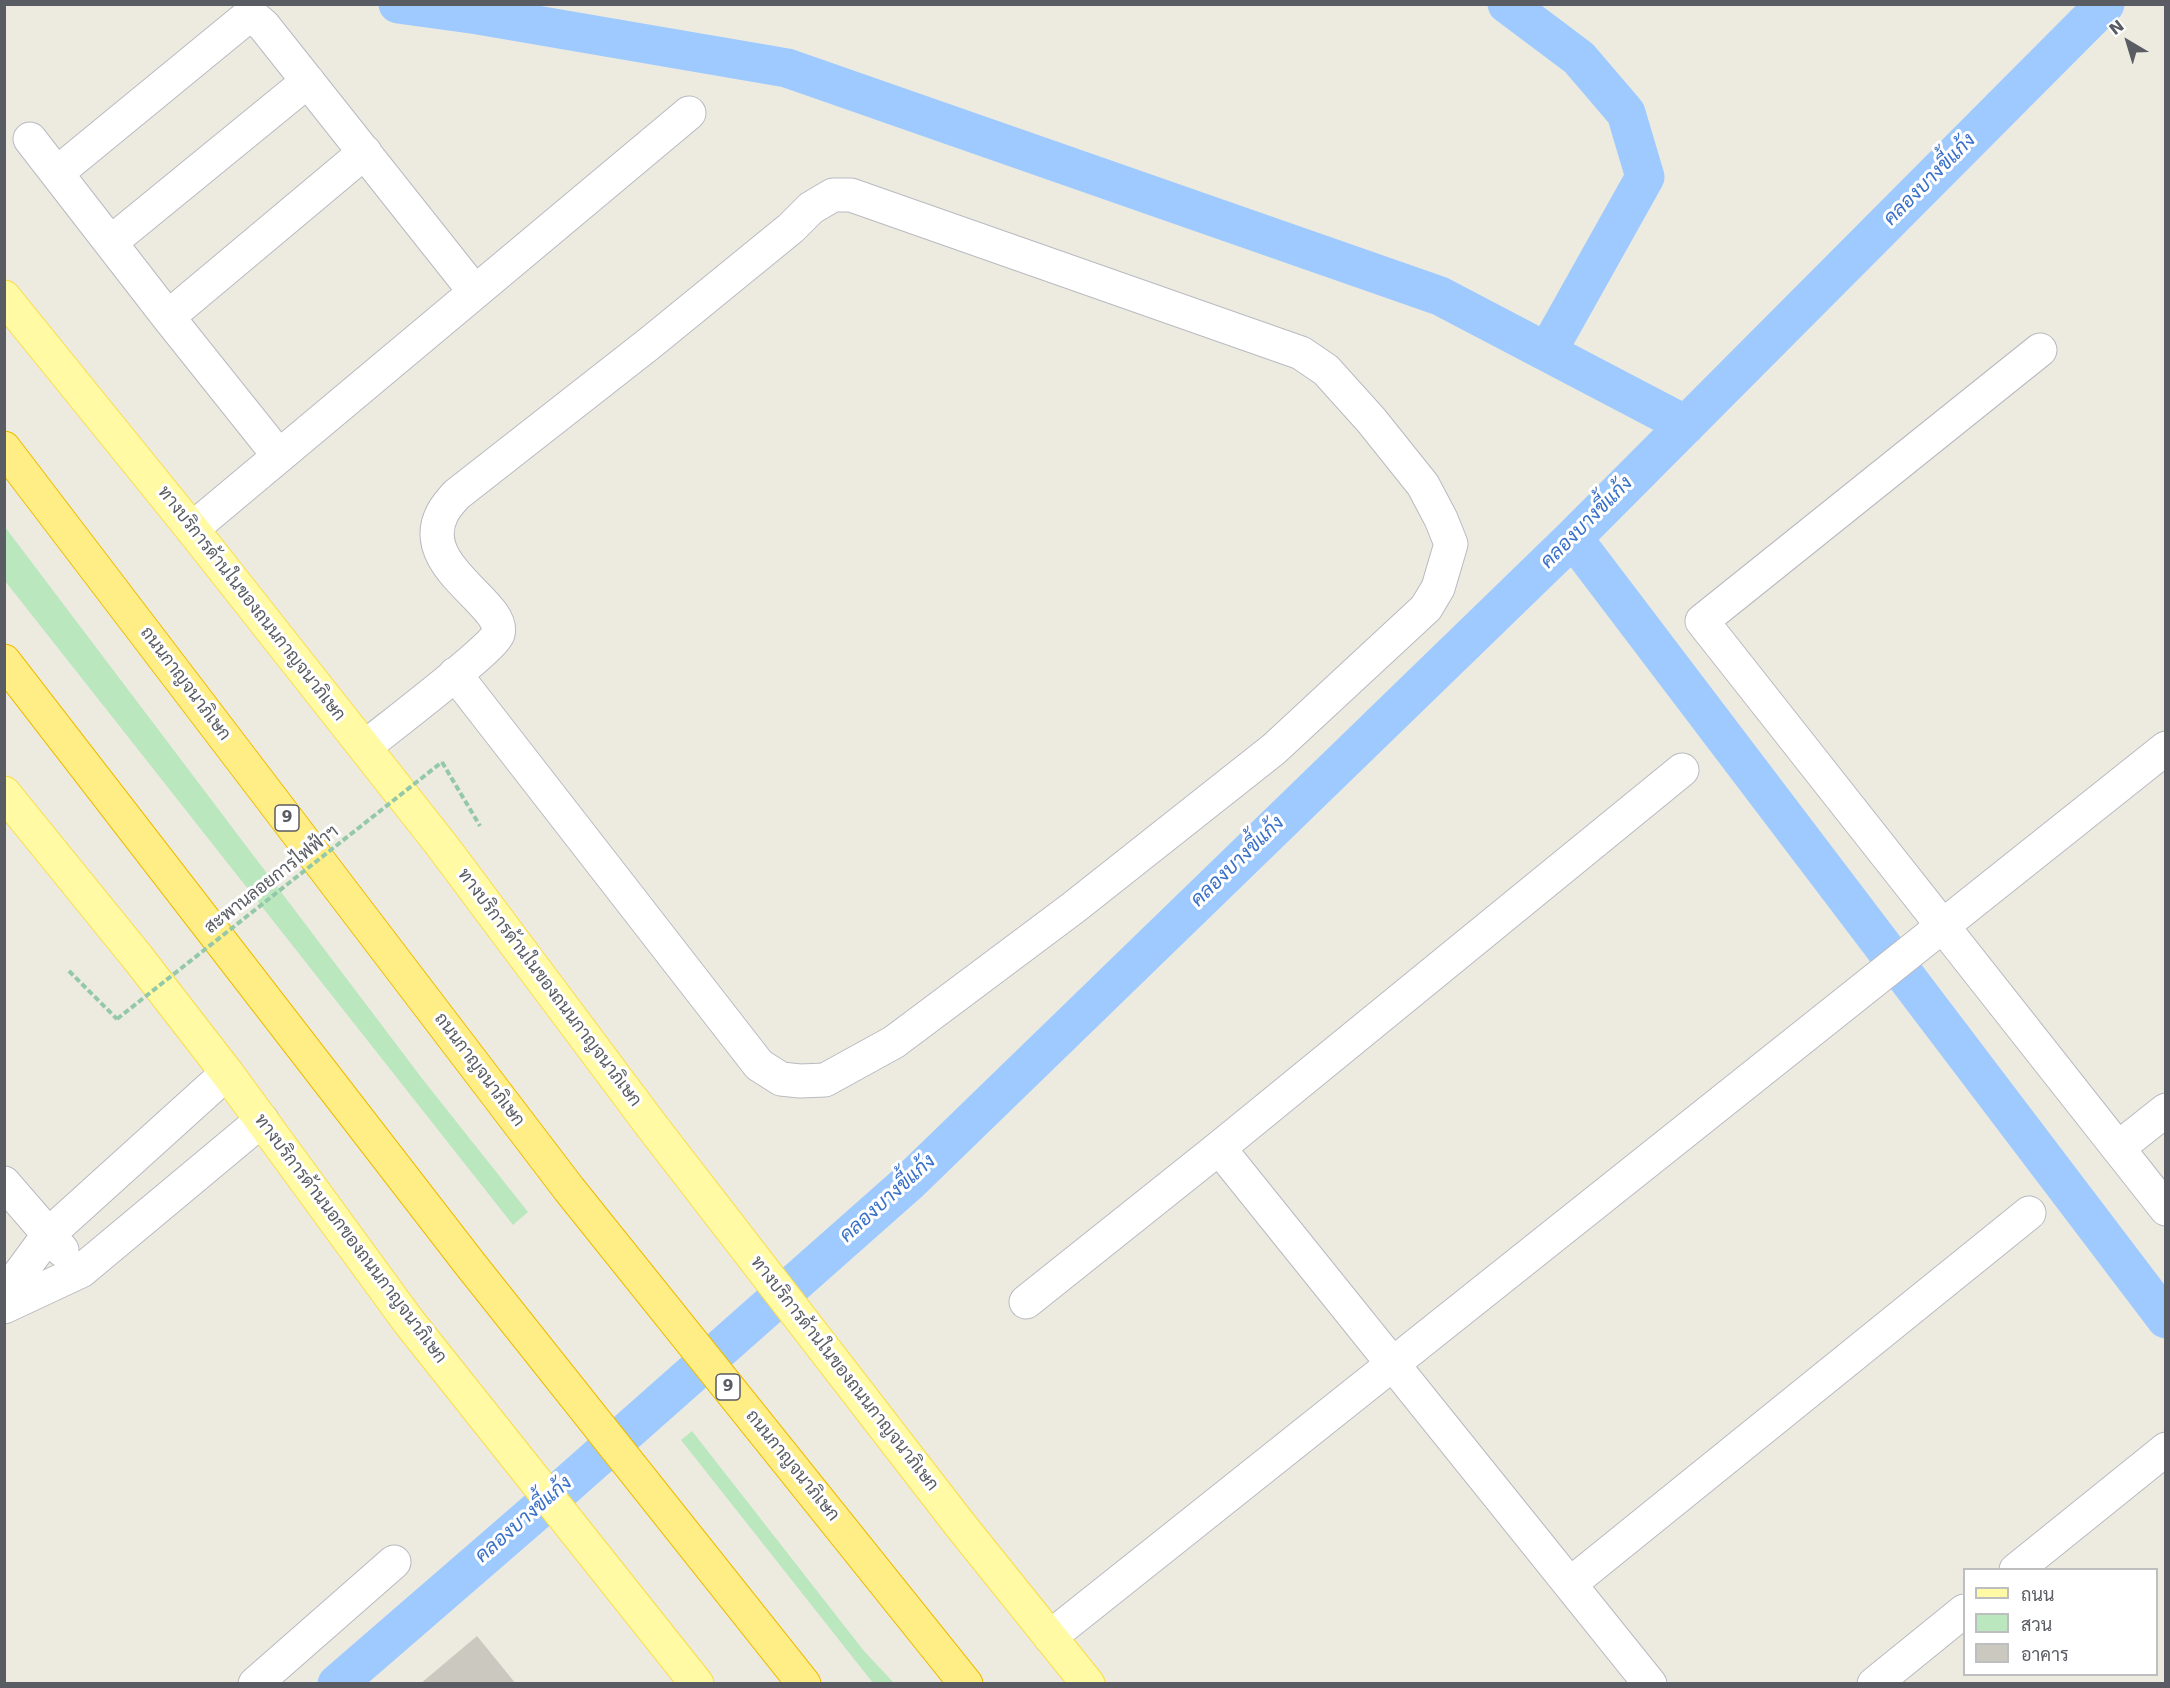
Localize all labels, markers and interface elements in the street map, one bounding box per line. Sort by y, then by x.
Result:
north arrow [2098,12,2158,72]
text: N [2105,16,2128,39]
water label: คลองบางขี้แก้ง [1879,129,1981,231]
water label: คลองบางขี้แก้ง [1536,472,1638,574]
street label: ทางบริการด้านในของถนนกาญจนาภิเษก [153,482,349,726]
street label: ถนนกาญจนาภิเษก [135,623,235,745]
road number: 9 [275,805,299,831]
water label: คลองบางขี้แก้ง [1186,812,1290,912]
street label: สะพานลอยการไฟฟ้าฯ [201,821,343,939]
street label: ทางบริการด้านในของถนนกาญจนาภิเษก [452,865,646,1111]
street label: ถนนกาญจนาภิเษก [429,1009,529,1131]
street label: ทางบริการด้านนอกของถนนกาญจนาภิเษก [249,1110,451,1368]
water label: คลองบางขี้แก้ง [835,1150,941,1248]
street label: ทางบริการด้านในของถนนกาญจนาภิเษก [746,1252,942,1496]
road number: 9 [716,1374,740,1400]
street label: ถนนกาญจนาภิเษก [741,1406,843,1526]
water label: คลองบางขี้แก้ง [471,1472,577,1568]
legend [1963,1568,2158,1676]
text: ถนน [2021,1584,2054,1605]
text: สวน [2021,1614,2052,1635]
text: อาคาร [2021,1644,2069,1665]

